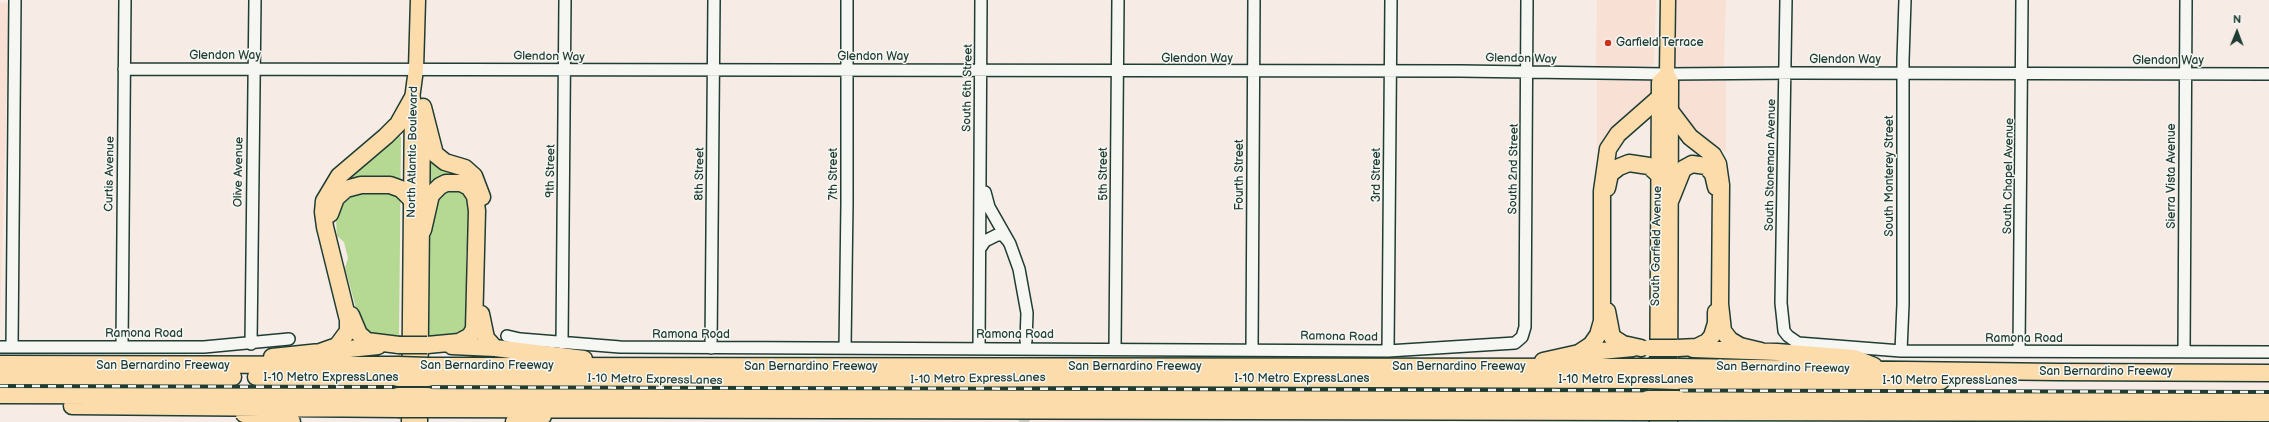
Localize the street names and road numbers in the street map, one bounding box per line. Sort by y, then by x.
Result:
street label: South 6th Street [960,44,976,132]
street label: Glendon Way [189,49,261,63]
street label: Glendon Way [513,49,585,65]
street label: Glendon Way [837,50,909,64]
street label: Glendon Way [1485,51,1557,67]
street label: Glendon Way [1161,52,1233,66]
street label: Glendon Way [1809,53,1881,67]
street label: Glendon Way [2132,54,2204,68]
street label: North Atlantic Boulevard [405,86,421,218]
street label: South Stoneman Avenue [1763,99,1779,231]
street label: South Monterey Street [1883,115,1897,237]
street label: South Chapel Avenue [2001,118,2017,234]
street label: South 2nd Street [1506,123,1522,215]
street label: Sierra Vista Avenue [2165,123,2179,229]
street label: Curtis Avenue [102,136,118,212]
street label: Olive Avenue [231,137,247,207]
street label: Fourth Street [1233,139,1247,211]
street label: 9th Street [543,144,559,198]
street label: 8th Street [692,147,708,201]
street label: 5th Street [1097,147,1111,201]
street label: 7th Street [827,148,841,200]
street label: 3rd Street [1370,148,1384,202]
street label: South Garfield Avenue [1649,186,1665,306]
street label: Ramona Road [105,327,183,341]
street label: Ramona Road [652,328,730,342]
street label: Ramona Road [976,328,1054,342]
street label: Ramona Road [1300,329,1378,345]
street label: Ramona Road [1985,332,2063,346]
street label: San Bernardino Freeway [96,359,230,373]
street label: San Bernardino Freeway [420,359,554,373]
street label: San Bernardino Freeway [744,360,878,374]
street label: San Bernardino Freeway [1068,360,1202,374]
street label: San Bernardino Freeway [1392,360,1526,374]
street label: San Bernardino Freeway [1716,360,1850,376]
street label: San Bernardino Freeway [2039,365,2173,379]
street label: I-10 Metro ExpressLanes [263,371,399,385]
street label: I-10 Metro ExpressLanes [910,371,1046,387]
street label: I-10 Metro ExpressLanes [587,372,723,388]
street label: I-10 Metro ExpressLanes [1234,372,1370,386]
street label: I-10 Metro ExpressLanes [1558,373,1694,387]
street label: I-10 Metro ExpressLanes [1882,374,2018,388]

